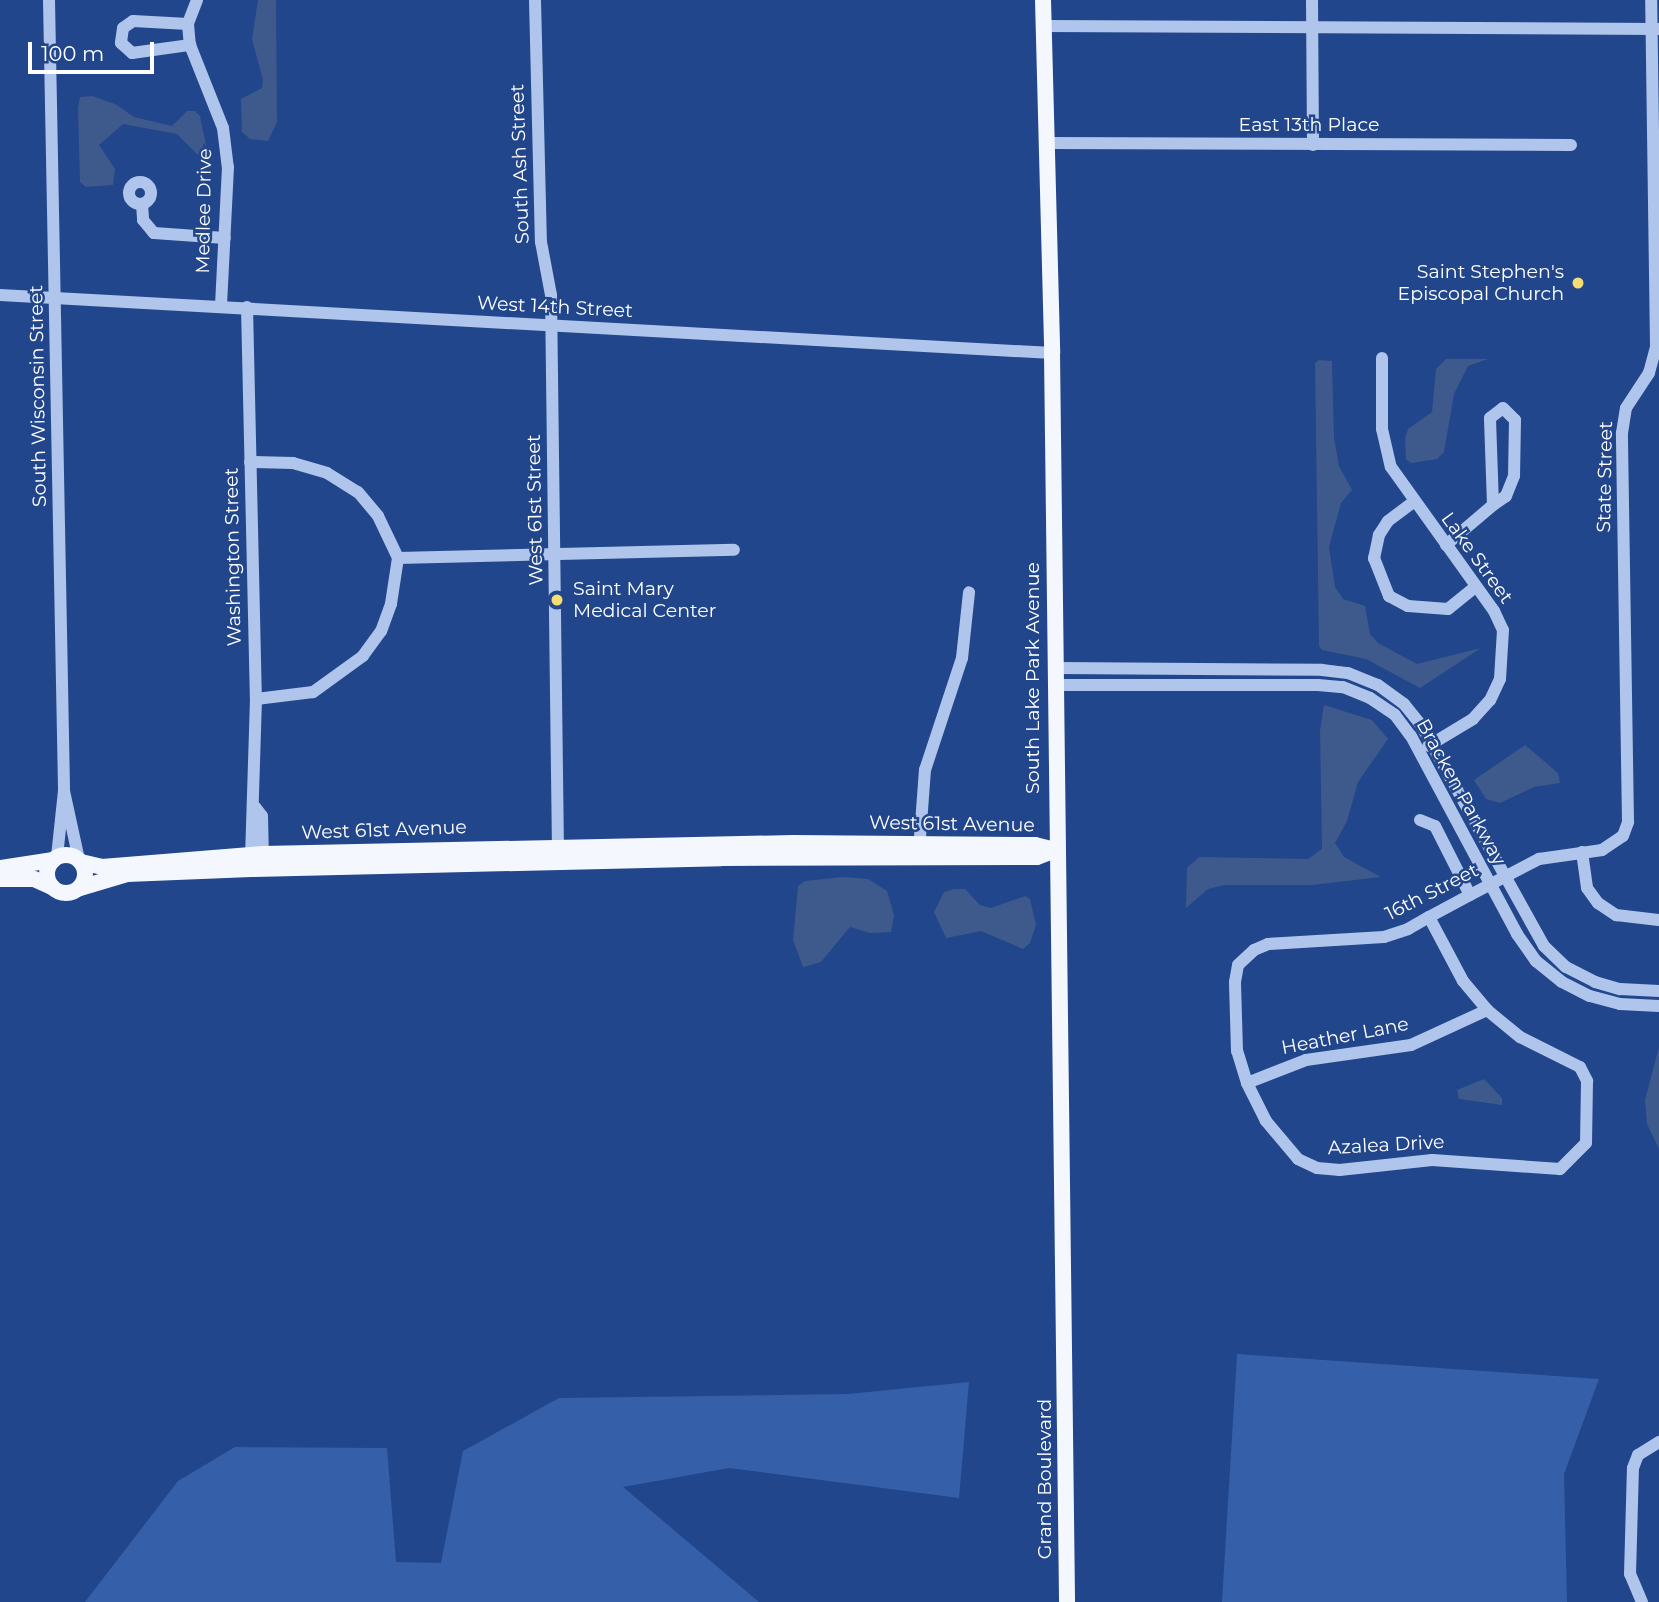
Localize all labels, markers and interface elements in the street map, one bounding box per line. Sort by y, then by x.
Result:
scale bar [32,28,158,72]
text: 100 m [41,41,104,66]
street label: South Ash Street [506,84,534,244]
street label: East 13th Place [1239,114,1379,136]
street label: Medlee Drive [192,148,216,274]
place label: Saint Stephen's Episcopal Church [1398,261,1564,305]
marker: Saint Stephen's Episcopal Church [1570,275,1586,291]
street label: South Wisconsin Street [25,285,51,507]
street label: West 14th Street [477,292,633,322]
street label: State Street [1593,421,1617,533]
street label: West 61st Street [522,434,548,586]
street label: Washington Street [220,467,246,647]
street label: Lake Street [1436,508,1518,608]
street label: South Lake Park Avenue [1022,562,1044,794]
place label: Saint Mary Medical Center [573,578,716,622]
marker: Saint Mary Medical Center [547,590,567,610]
street label: Bracken Parkway [1411,715,1511,869]
street label: West 61st Avenue [869,811,1035,837]
street label: West 61st Avenue [301,816,467,844]
street label: 16th Street [1382,859,1482,925]
street label: Heather Lane [1279,1012,1411,1060]
street label: Azalea Drive [1327,1131,1445,1159]
street label: Grand Boulevard [1034,1399,1056,1559]

